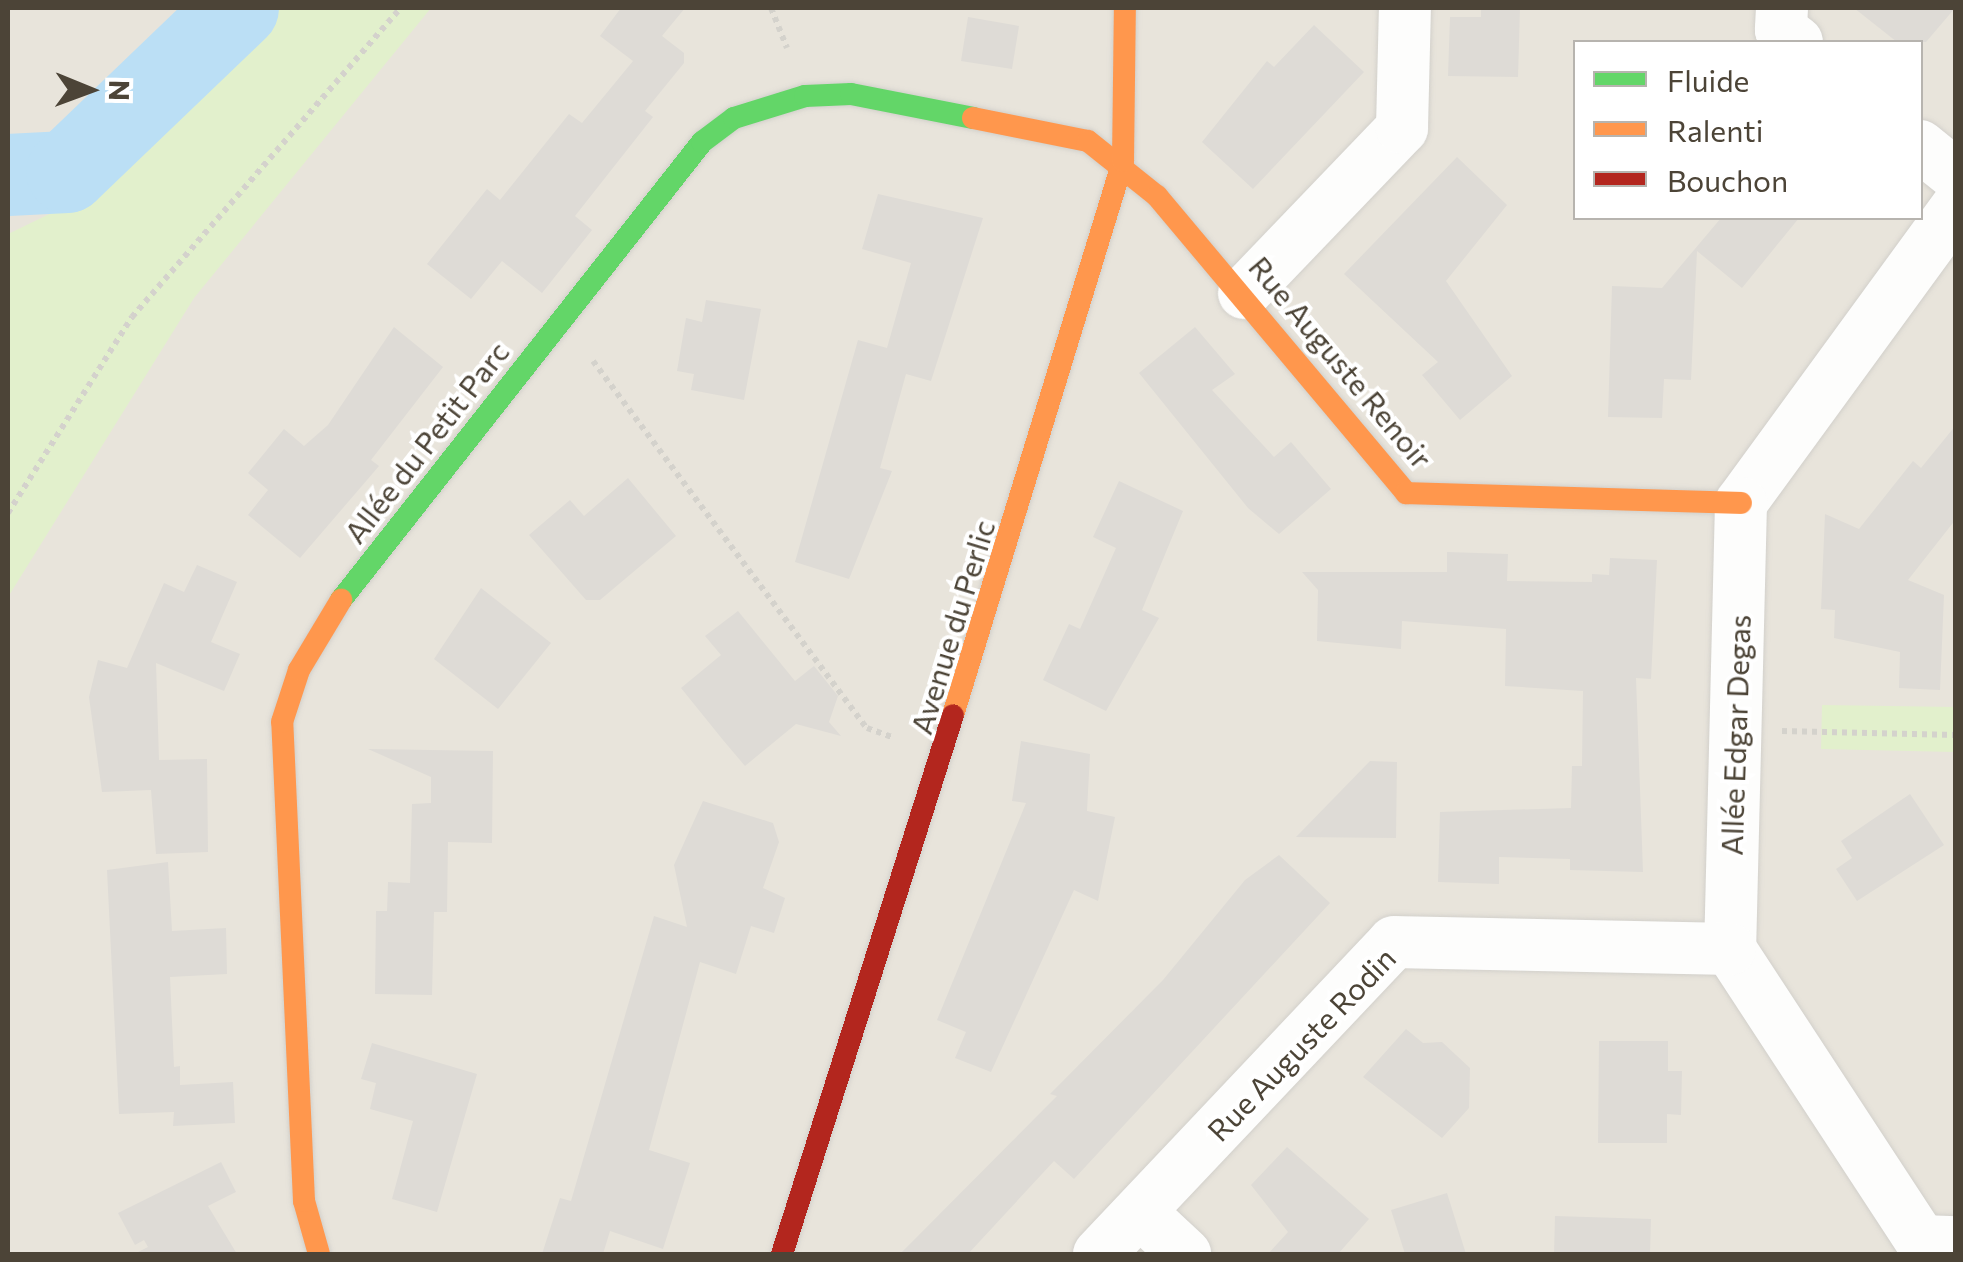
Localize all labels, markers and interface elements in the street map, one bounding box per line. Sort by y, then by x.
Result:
north arrow [40,40,140,140]
legend [1573,40,1923,220]
text: Fluide [1667,61,1749,98]
text: N [103,80,137,101]
text: Ralenti [1667,111,1763,148]
text: Bouchon [1667,161,1788,198]
street label: Rue Auguste Renoir [1242,249,1440,475]
street label: Allée du Petit Parc [336,334,516,550]
street label: Avenue du Perlic [902,516,1002,738]
street label: Allée Edgar Degas [1713,614,1757,856]
street label: Rue Auguste Rodin [1200,940,1402,1148]

